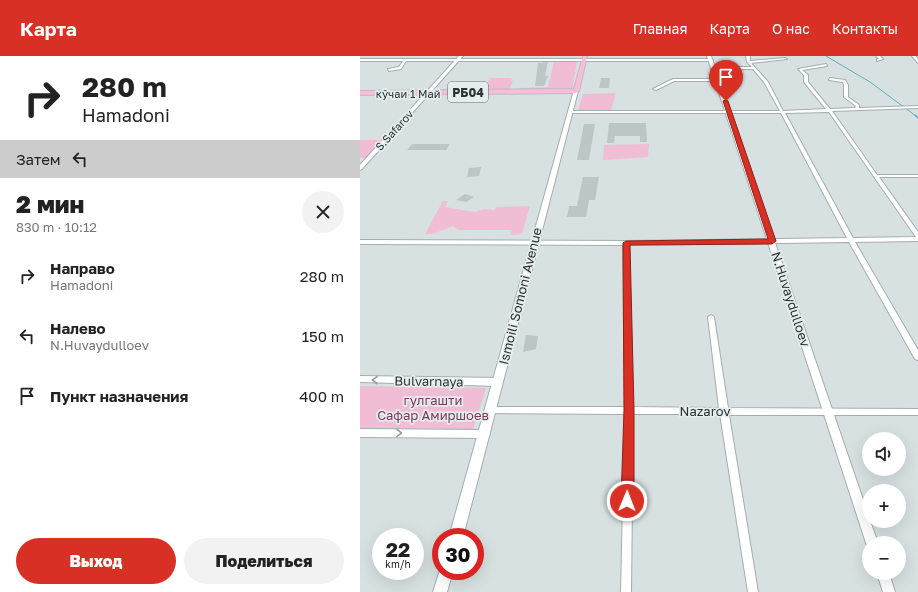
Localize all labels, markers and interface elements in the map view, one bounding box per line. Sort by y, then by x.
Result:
text: Карта [20,17,77,40]
text: Главная [633,20,687,37]
text: Карта [709,20,750,37]
text: О нас [772,20,810,37]
text: Контакты [832,20,898,37]
pin [709,60,743,101]
icon: arrive [715,66,737,88]
text: 280 m [82,70,167,103]
icon: right [16,72,68,124]
road number: РБ04 [448,82,488,102]
street label: кӯчаи 1 Май [376,87,440,100]
text: Hamadoni [82,104,170,126]
street label: S.Safarov [372,107,416,153]
icon: left [69,148,91,170]
text: Затем [16,150,61,168]
text: 2 мин [16,189,84,218]
button: close [302,191,344,233]
text: 830 m · 10:12 [16,219,97,235]
street label: Ismoili Somoni Avenue [495,226,545,366]
street label: N.Huvaydulloev [768,249,814,349]
text: Направо [50,259,115,277]
icon: right [16,265,38,287]
text: 280 m [300,267,344,285]
text: Hamadoni [50,277,113,293]
text: Налево [50,319,106,337]
icon: left [16,325,38,347]
text: 150 m [302,327,344,345]
text: N.Huvaydulloev [50,337,149,353]
street label: Bulvarnaya [394,372,464,390]
one-way arrow [372,375,378,384]
icon: arrive [16,385,38,407]
text: Пункт назначения [50,387,188,405]
text: 400 m [299,387,344,405]
park label: гулгашти Сафар Амиршоев [377,392,489,423]
street label: Nazarov [680,403,731,419]
one-way arrow [396,429,402,437]
map controls [862,432,906,580]
button: sound [862,432,906,476]
position arrow [606,480,648,522]
button: + [862,484,906,528]
speed limit sign: 30 [432,528,484,580]
button: − [862,536,906,580]
text: 22 [386,537,410,561]
button: Выход [16,538,176,584]
button: Поделиться [184,538,344,584]
text: km/h [385,558,411,570]

